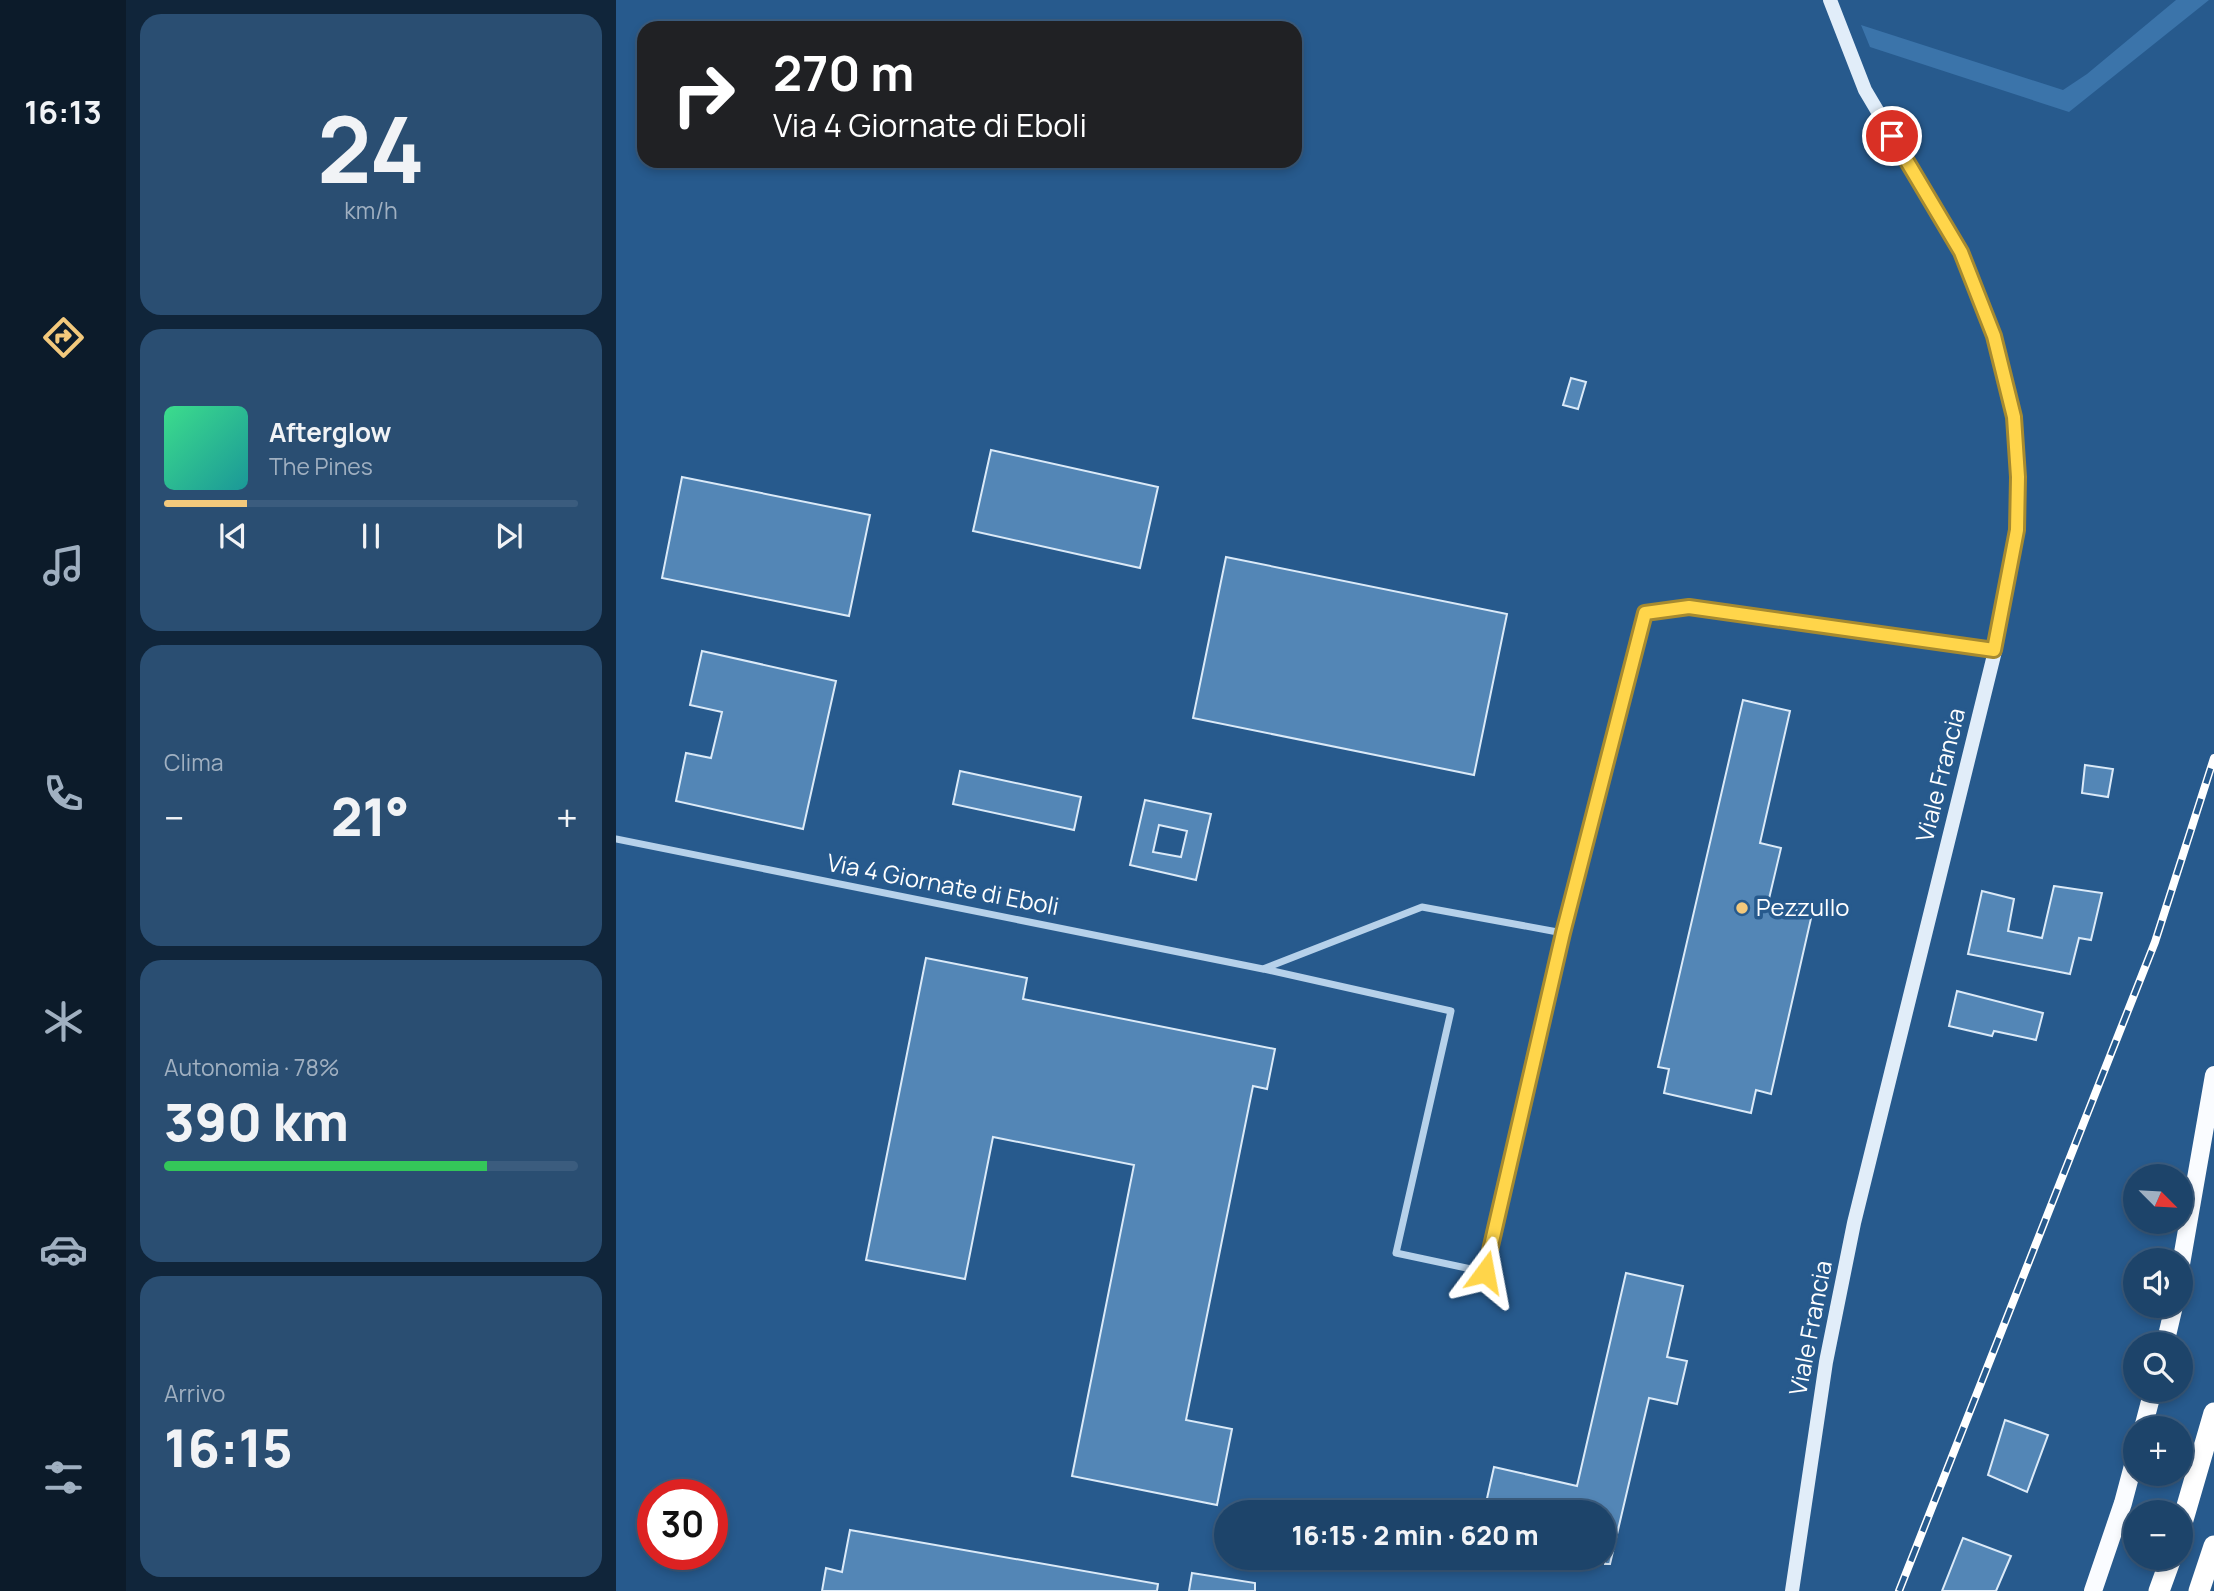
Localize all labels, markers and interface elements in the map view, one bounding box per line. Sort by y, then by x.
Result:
text: 270 m [773,39,914,106]
icon: right [658,49,749,140]
text: 24 [317,86,425,210]
text: 16:13 [24,90,102,134]
text: Via 4 Giornate di Eboli [773,103,1087,147]
pin [1862,106,1922,166]
icon: arrive [1873,117,1911,155]
text: km/h [344,194,398,226]
icon: directions [39,313,88,362]
text: Afterglow [269,414,391,450]
text: The Pines [269,450,373,482]
icon: previous [214,517,252,555]
icon: pause [352,517,390,555]
icon: next [490,517,528,555]
icon: music [39,541,88,590]
street label: Viale Francia [1907,704,1972,845]
text: Clima [164,746,223,778]
icon: phone [39,769,88,818]
text: 21° [331,781,410,852]
text: − [164,791,185,843]
text: + [556,791,578,843]
street label: Via 4 Giornate di Eboli [825,845,1062,922]
place label: Pezzullo [1756,890,1850,923]
marker: Pezzullo [1734,900,1750,916]
icon: climate [39,997,88,1046]
text: Autonomia · 78% [164,1051,339,1083]
text: 390 km [164,1086,349,1157]
north arrow [2123,1164,2193,1234]
map controls [2123,1164,2193,1570]
icon: car [39,1225,88,1274]
position arrow [1448,1235,1522,1309]
button: sound [2123,1248,2193,1318]
street label: Viale Francia [1780,1257,1839,1398]
button: search [2123,1332,2193,1402]
text: Arrivo [164,1377,225,1409]
text: 16:15 [164,1412,293,1483]
button: + [2123,1416,2193,1486]
icon: filters [39,1453,88,1502]
speed limit sign: 30 [637,1479,728,1570]
button: − [2123,1500,2193,1570]
text: 16:15 · 2 min · 620 m [1291,1517,1539,1553]

